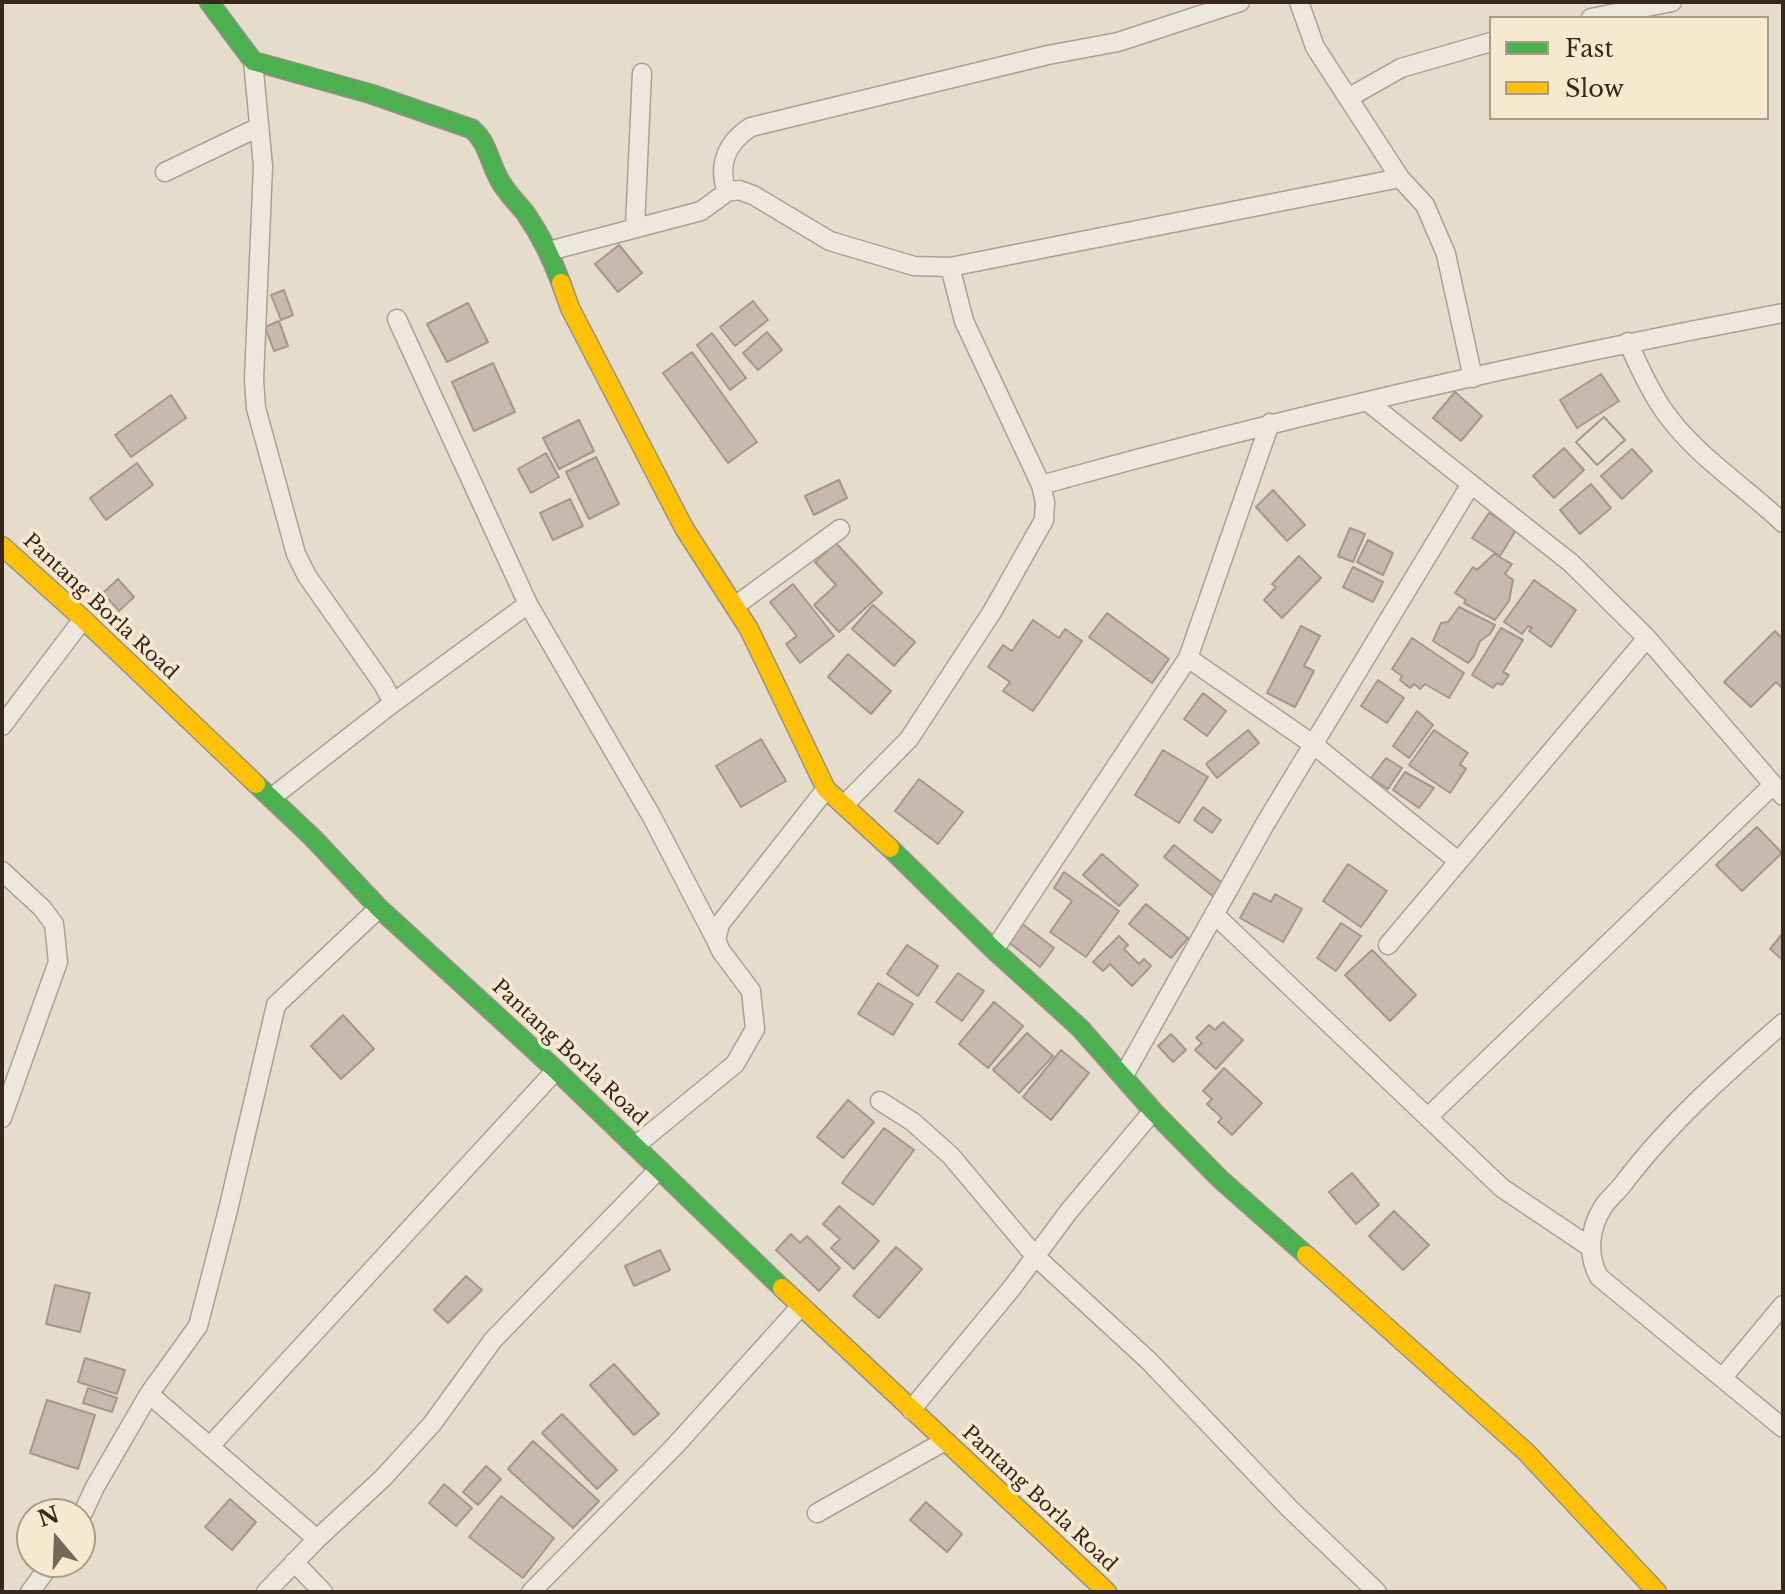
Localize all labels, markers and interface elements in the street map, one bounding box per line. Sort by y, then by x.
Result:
legend [1489,16,1769,120]
text: Fast [1565,34,1613,63]
text: Slow [1565,74,1624,103]
street label: Pantang Borla Road [18,529,182,685]
street label: Pantang Borla Road [487,975,651,1131]
street label: Pantang Borla Road [957,1421,1121,1577]
north arrow [16,1498,96,1578]
text: N [34,1501,63,1533]

